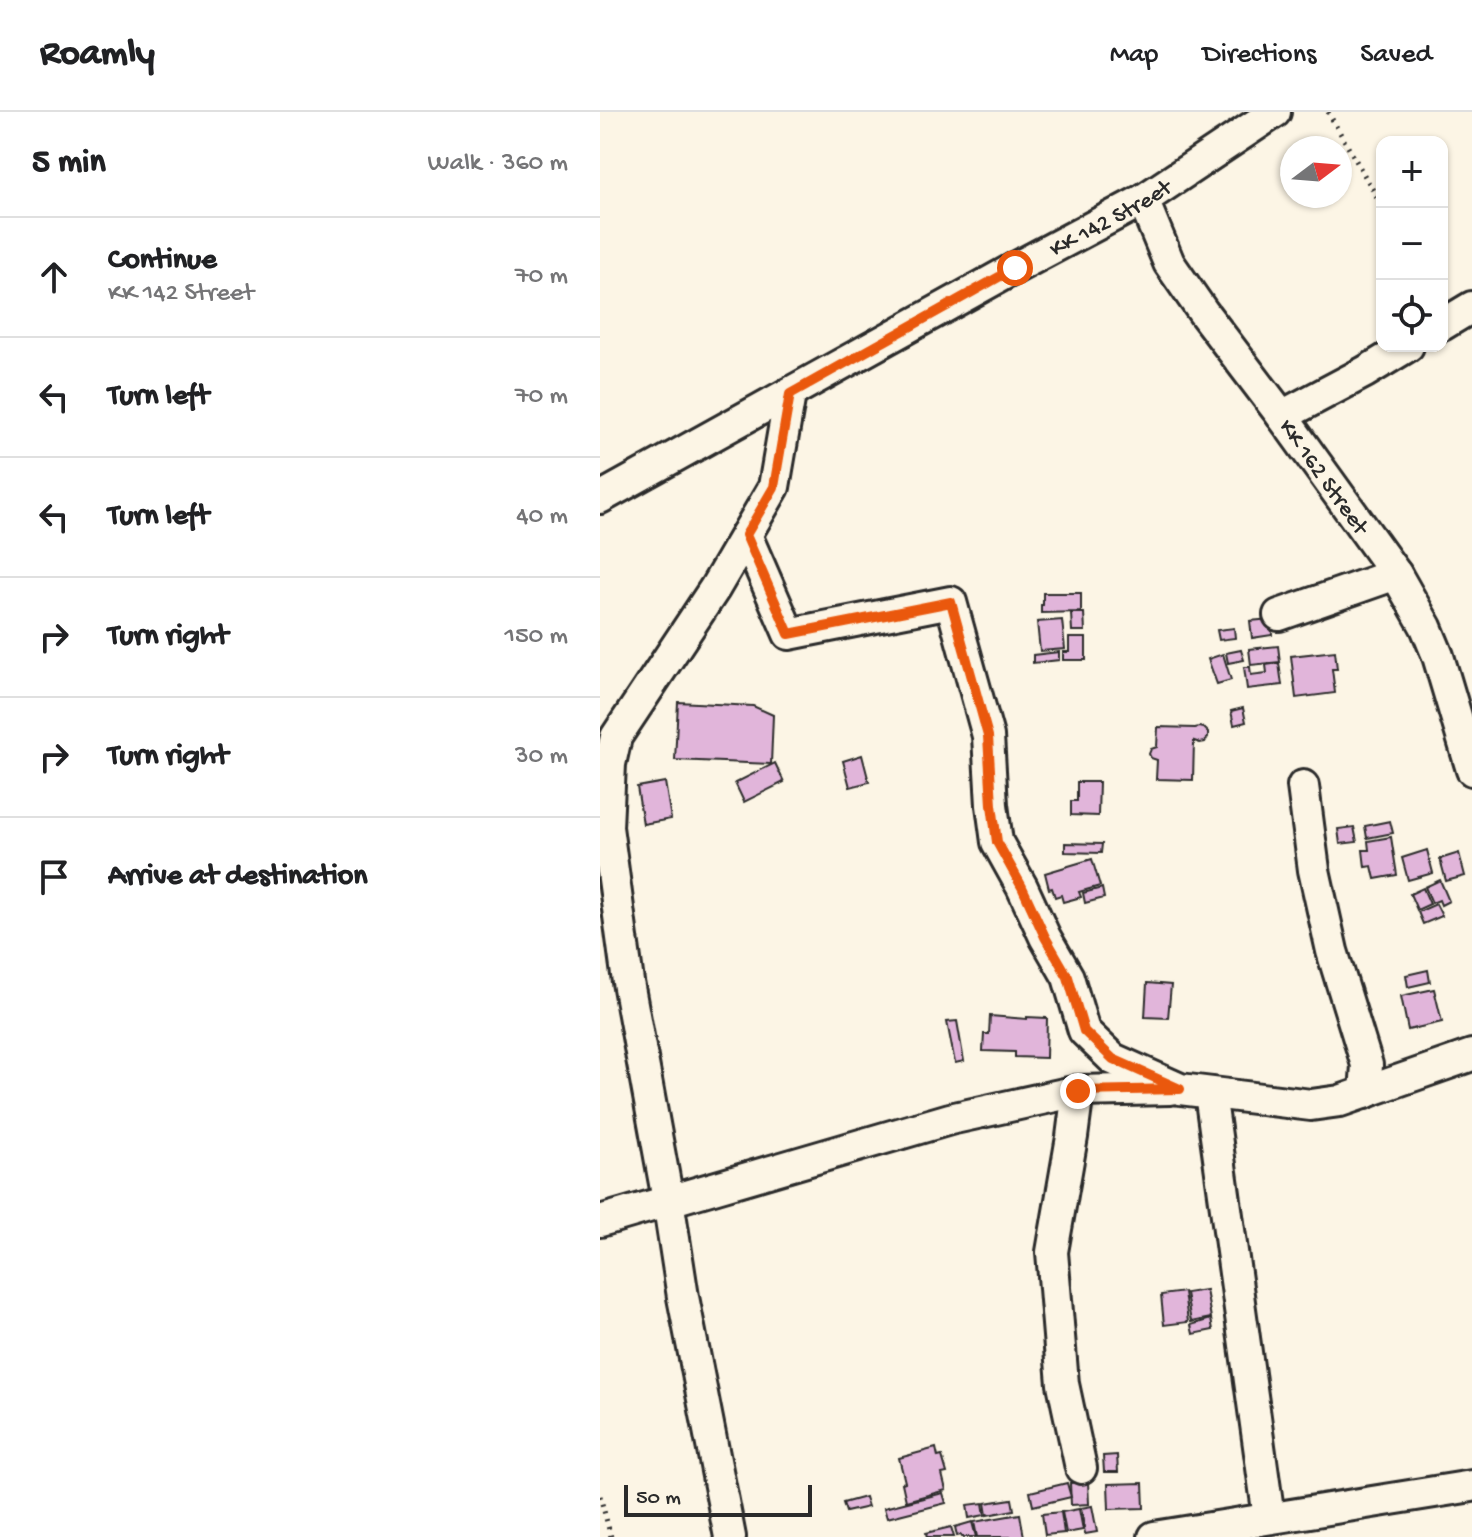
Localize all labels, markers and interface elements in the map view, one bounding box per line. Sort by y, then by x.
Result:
text: Roamly [40,33,155,77]
text: Map [1110,39,1158,72]
text: Directions [1202,39,1316,72]
text: Saved [1360,39,1432,72]
north arrow [1280,136,1352,208]
map controls [1376,136,1448,352]
button: + [1376,136,1448,208]
text: 5 min [32,144,106,184]
text: Walk · 360 m [428,149,568,180]
street label: KK 142 Street [1045,173,1180,265]
button: − [1376,208,1448,280]
text: Continue [108,244,217,279]
route start [997,250,1033,286]
icon: ahead [32,255,76,299]
text: 70 m [515,262,568,293]
text: KK 142 Street [108,279,254,310]
button: locate [1376,280,1448,352]
icon: left [32,375,76,419]
text: Turn left [108,380,209,415]
text: 70 m [515,382,568,413]
street label: KK 162 Street [1271,414,1375,543]
icon: left [32,495,76,539]
text: Turn left [108,500,209,535]
text: 40 m [516,502,568,533]
icon: right [32,615,76,659]
text: Turn right [108,620,228,655]
text: 150 m [504,622,568,653]
icon: right [32,735,76,779]
text: Turn right [108,740,228,775]
text: 30 m [515,742,568,773]
icon: arrive [32,855,76,899]
text: Arrive at destination [108,860,368,895]
route end [1060,1073,1096,1109]
scale bar [624,1481,812,1517]
text: 50 m [636,1486,681,1512]

